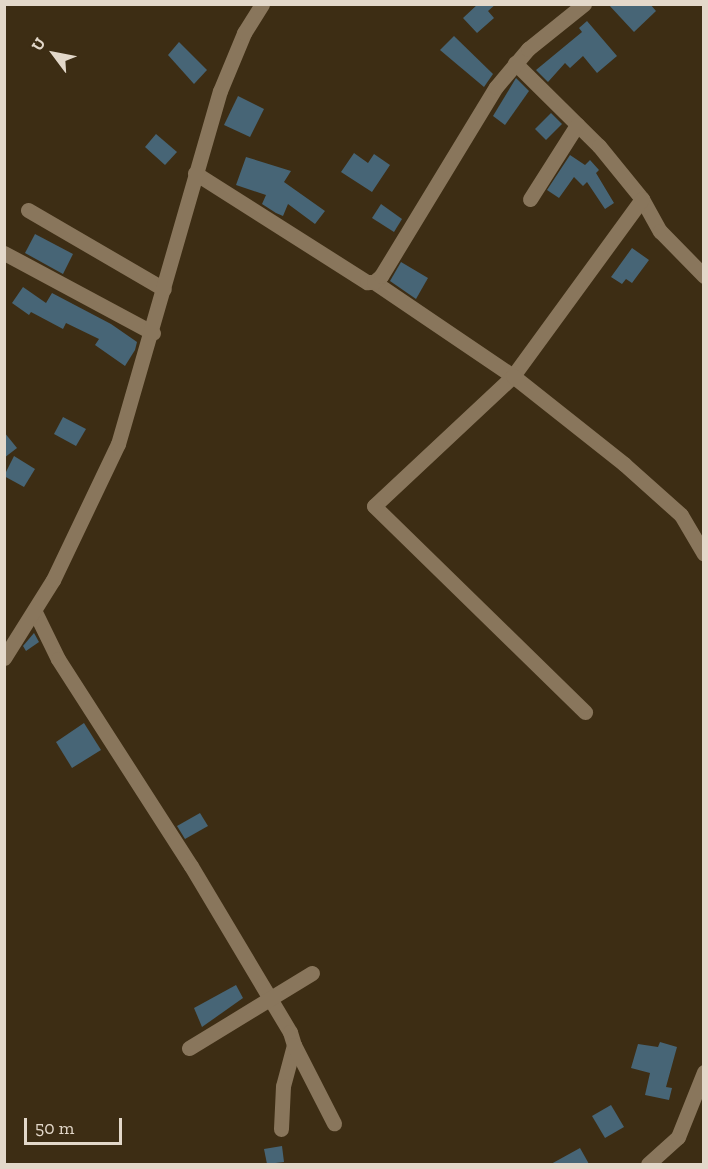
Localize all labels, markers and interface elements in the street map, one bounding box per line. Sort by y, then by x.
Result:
north arrow [24,24,84,84]
text: U [27,34,49,54]
scale bar [27,1106,124,1144]
text: 50 m [35,1117,74,1139]

